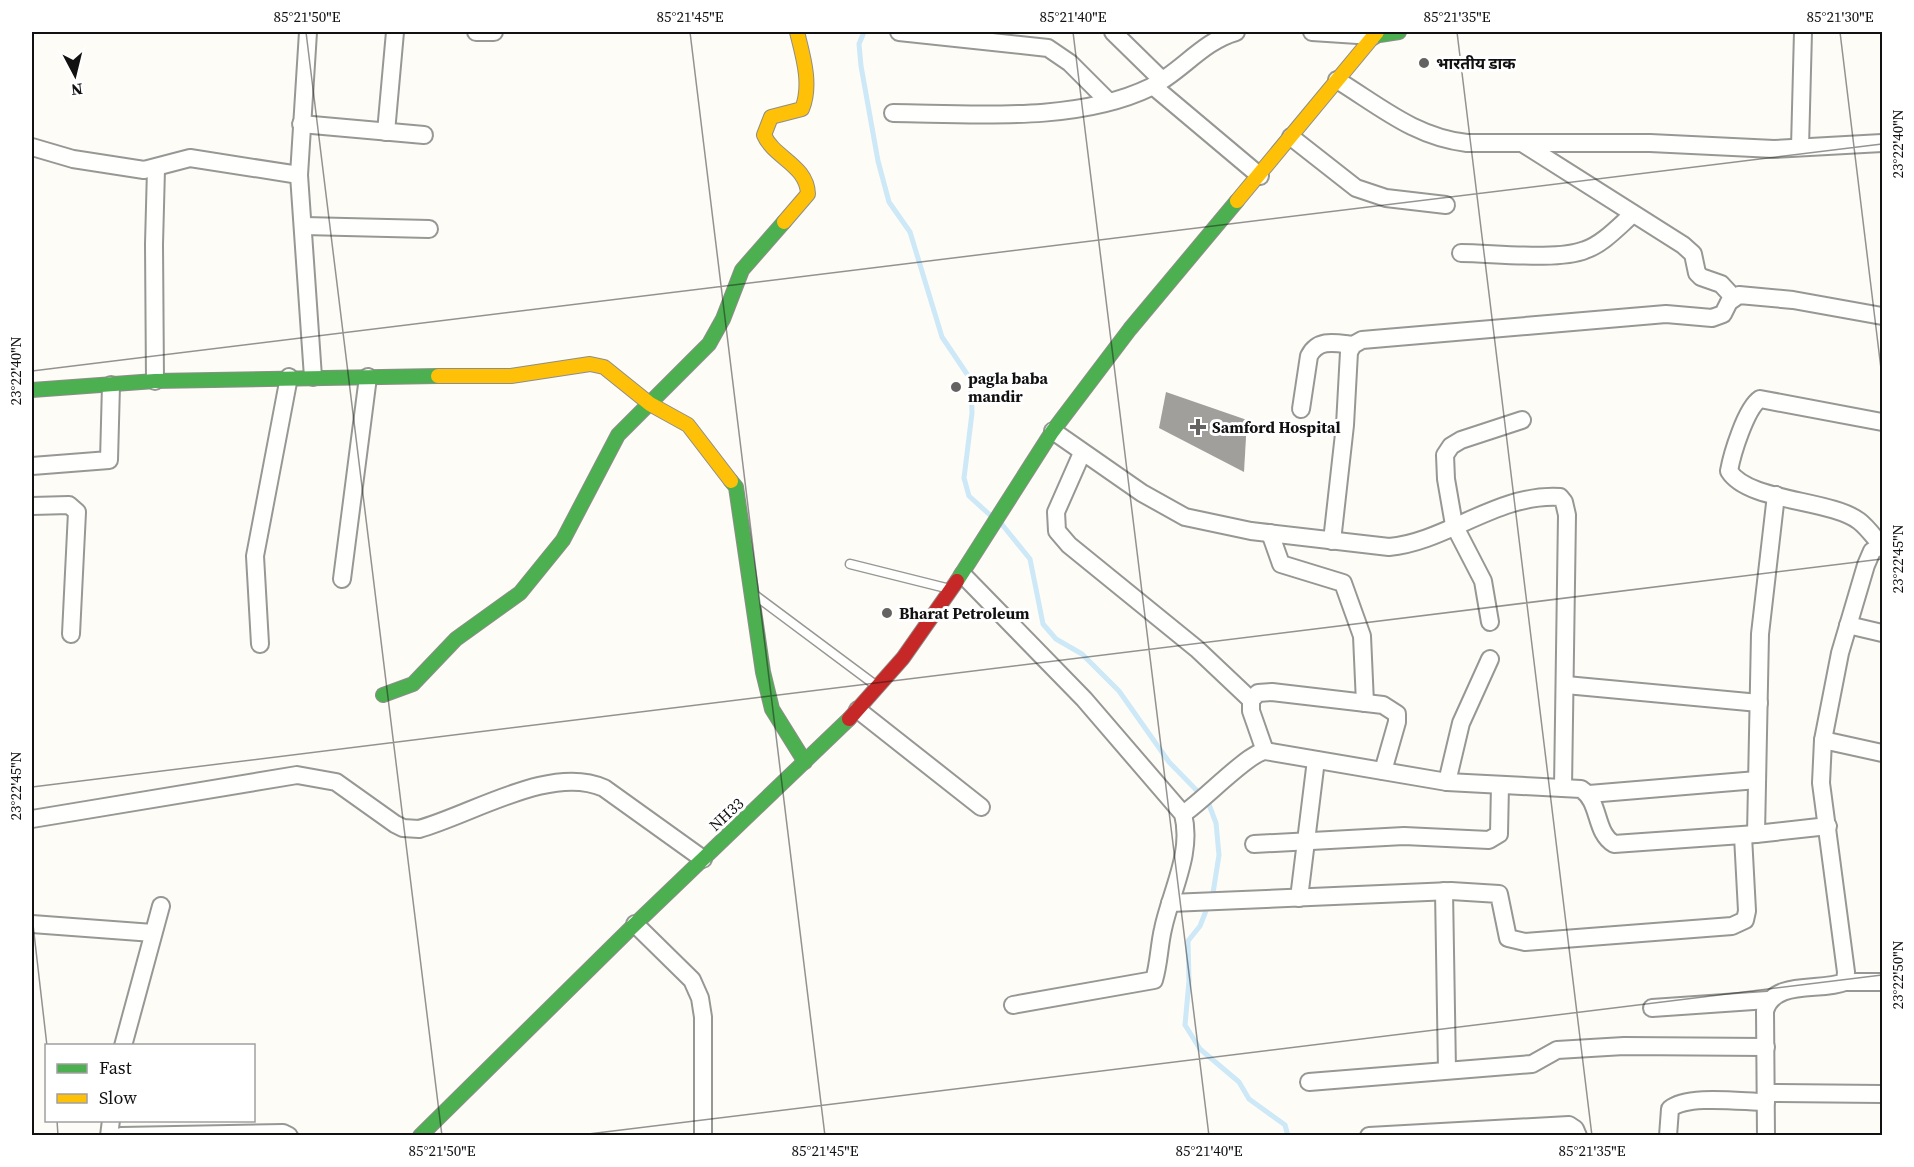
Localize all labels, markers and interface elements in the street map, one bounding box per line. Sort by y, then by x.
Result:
text: 85°21'50"E [273,6,341,27]
text: 85°21'45"E [656,6,724,27]
text: 85°21'40"E [1039,6,1107,27]
text: 85°21'35"E [1423,6,1491,27]
text: 85°21'30"E [1806,6,1874,27]
north arrow [45,45,105,105]
place label: भारतीय डाक [1436,52,1516,74]
marker: भारतीय डाक [1417,56,1431,70]
text: N [69,78,84,102]
text: 23°22'40"N [1887,109,1908,179]
text: 23°22'40"N [5,336,26,406]
place label: pagla baba mandir [968,367,1048,407]
marker: pagla baba mandir [949,380,963,394]
place label: Samford Hospital [1212,416,1341,438]
marker: Samford Hospital [1189,418,1207,436]
text: 23°22'45"N [1887,524,1908,594]
place label: Bharat Petroleum [899,602,1030,624]
marker: Bharat Petroleum [880,606,894,620]
text: 23°22'45"N [5,751,26,821]
street label: NH33 [704,792,748,836]
text: 23°22'50"N [1887,940,1908,1010]
legend [45,1044,255,1122]
text: Fast [99,1055,132,1080]
text: Slow [99,1085,137,1110]
text: 85°21'50"E [408,1140,476,1161]
text: 85°21'45"E [791,1140,859,1161]
text: 85°21'40"E [1175,1140,1243,1161]
text: 85°21'35"E [1558,1140,1626,1161]

